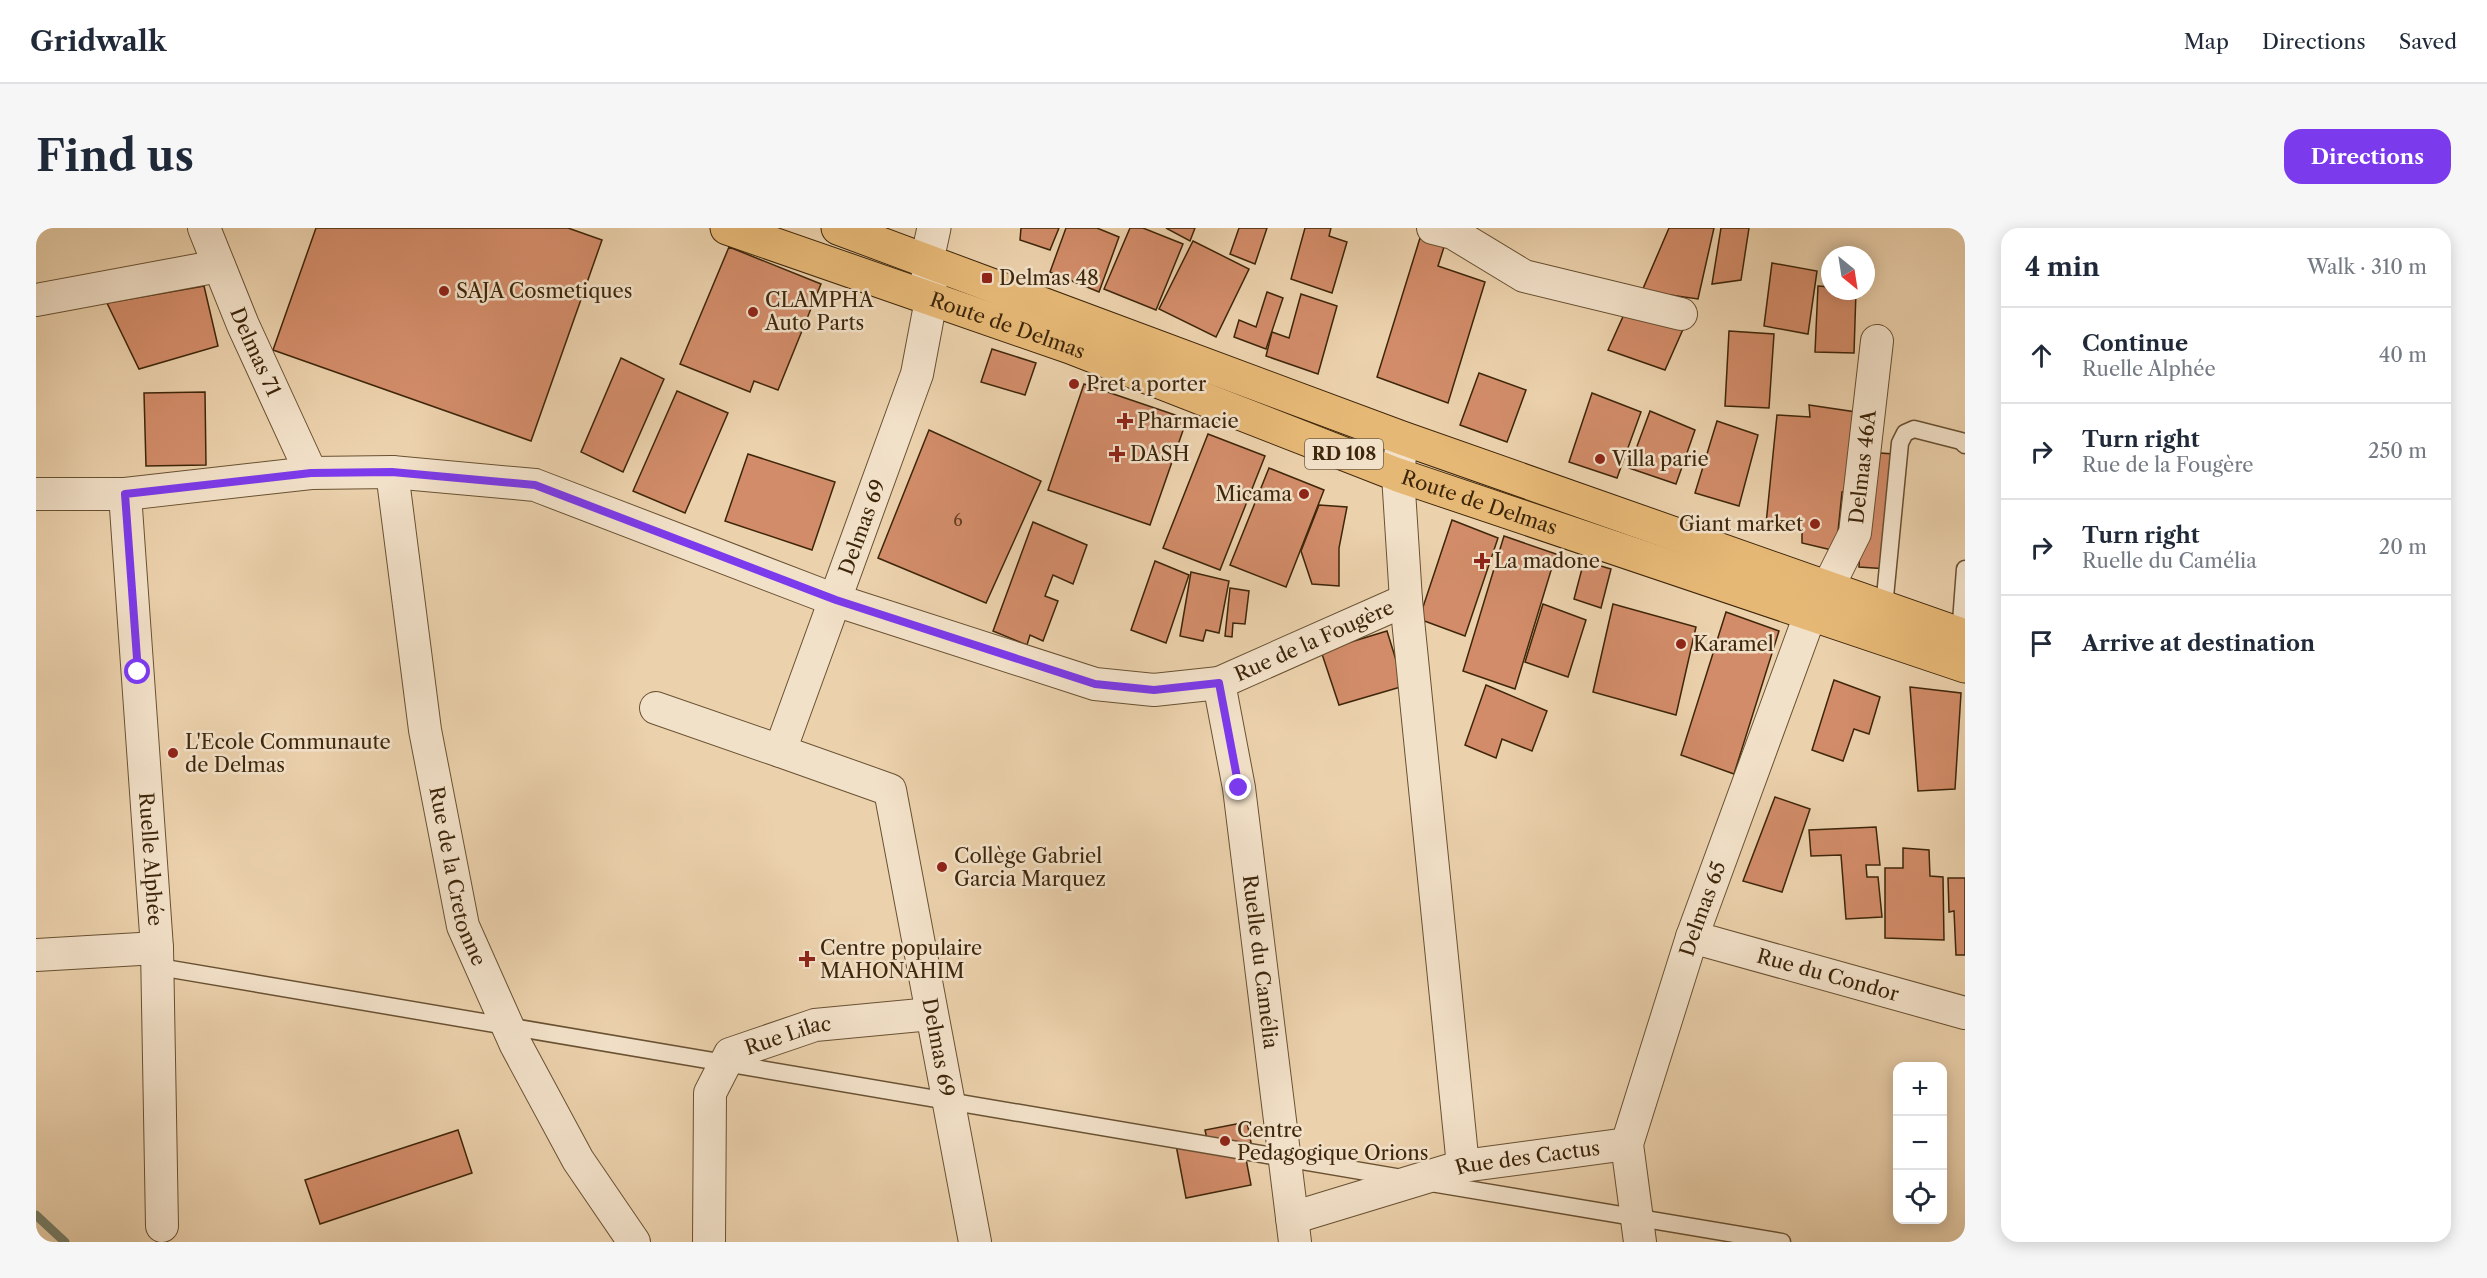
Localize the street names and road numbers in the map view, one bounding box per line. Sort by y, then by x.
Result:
street label: Route de Delmas [927,287,1089,364]
street label: Delmas 71 [225,304,286,400]
street label: Delmas 46A [1844,407,1881,525]
road number: RD 108 [1305,439,1383,469]
street label: Route de Delmas [1398,465,1560,540]
street label: Delmas 69 [834,476,890,578]
street label: Rue de la Fougère [1231,595,1397,687]
street label: Rue de la Cretonne [424,784,491,970]
street label: Ruelle Alphée [134,791,167,927]
street label: Delmas 65 [1675,858,1731,959]
street label: Ruelle du Camélia [1238,874,1283,1050]
street label: Rue du Condor [1754,944,1902,1006]
street label: Delmas 69 [917,996,959,1099]
street label: Rue Lilac [742,1012,832,1060]
street label: Rue des Cactus [1452,1136,1601,1180]

